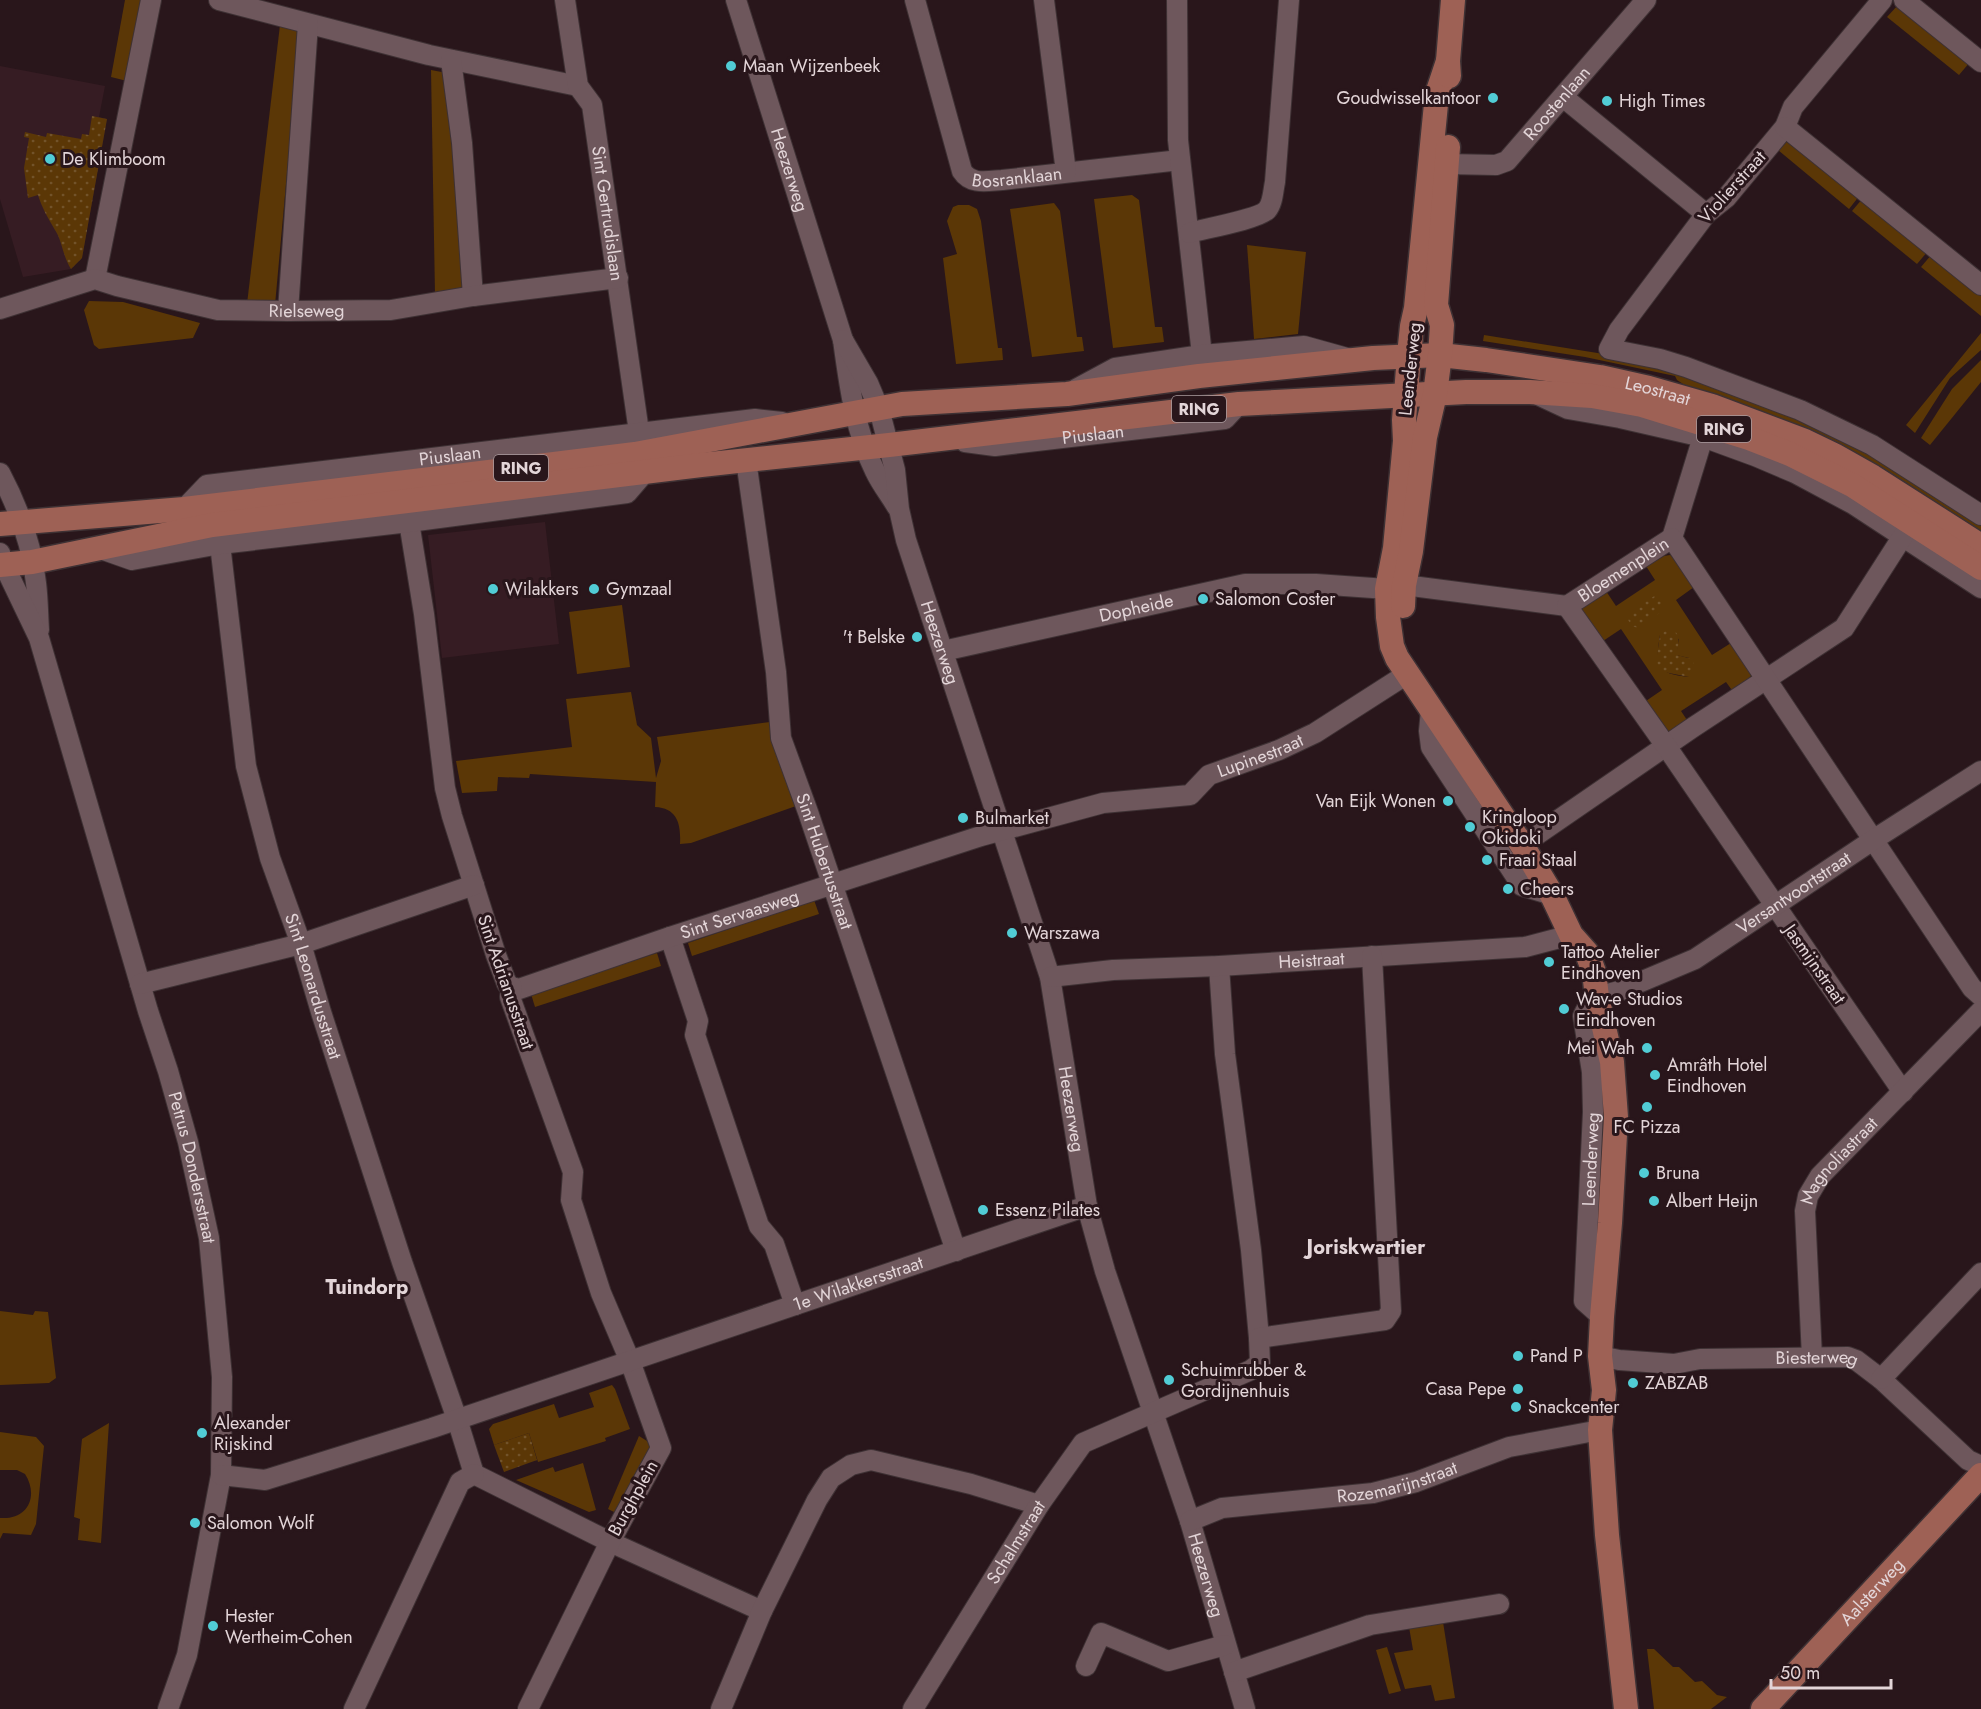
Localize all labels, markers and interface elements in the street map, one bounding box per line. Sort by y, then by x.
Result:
place label: Maan Wijzenbeek [743,53,880,79]
marker: Maan Wijzenbeek [724,59,738,73]
street label: Roostenlaan [1517,60,1596,146]
place label: Goudwisselkantoor [1336,85,1482,111]
place label: High Times [1619,88,1705,114]
marker: Goudwisselkantoor [1486,91,1500,105]
marker: High Times [1600,94,1614,108]
street label: Heezerweg [764,125,815,215]
street label: Sint Gertrudislaan [585,144,630,283]
street label: Violierstraat [1692,144,1772,229]
place label: De Klimboom [62,146,166,172]
marker: De Klimboom [43,152,57,166]
street label: Bosranklaan [970,160,1063,194]
street label: Rielseweg [268,297,345,324]
street label: Leenderweg [1392,321,1428,417]
street label: Leostraat [1623,370,1694,412]
road number: RING [1172,396,1226,422]
road number: RING [1697,416,1751,442]
street label: Piuslaan [1061,418,1125,451]
street label: Piuslaan [418,439,482,472]
road number: RING [494,455,548,481]
street label: Bloemenplein [1573,530,1674,609]
place label: Wilakkers [505,576,579,602]
place label: Gymzaal [606,576,672,602]
marker: Wilakkers [486,582,500,596]
marker: Gymzaal [587,582,601,596]
place label: Salomon Coster [1215,586,1336,612]
street label: Dopheide [1097,587,1176,629]
marker: Salomon Coster [1196,592,1210,606]
street label: Heezerweg [914,597,966,688]
place label: 't Belske [843,624,905,650]
marker: 't Belske [910,630,924,644]
street label: Lupinestraat [1214,727,1308,784]
place label: Van Eijk Wonen [1316,788,1436,814]
street label: Sint Hubertusstraat [789,789,860,933]
marker: Van Eijk Wonen [1441,794,1455,808]
place label: Kringloop Okidoki [1482,804,1557,851]
place label: Bulmarket [975,805,1049,831]
marker: Bulmarket [956,811,970,825]
marker: Kringloop Okidoki [1463,820,1477,834]
street label: Versantvoortstraat [1731,845,1857,941]
place label: Fraai Staal [1499,847,1577,873]
marker: Fraai Staal [1480,853,1494,867]
place label: Cheers [1520,876,1574,902]
marker: Cheers [1501,882,1515,896]
street label: Sint Servaasweg [677,883,802,946]
street label: Sint Leonardusstraat [278,910,349,1063]
street label: Sint Adrianusstraat [471,911,541,1053]
street label: Jasmijnstraat [1777,917,1853,1010]
place label: Warszawa [1024,920,1100,946]
marker: Warszawa [1005,926,1019,940]
place label: Tattoo Atelier Eindhoven [1561,939,1660,986]
street label: Heistraat [1277,945,1346,975]
marker: Tattoo Atelier Eindhoven [1542,955,1556,969]
place label: Wav-e Studios Eindhoven [1576,986,1683,1033]
marker: Wav-e Studios Eindhoven [1557,1002,1571,1016]
place label: Mei Wah [1567,1035,1635,1061]
marker: Mei Wah [1640,1041,1654,1055]
place label: Amrâth Hotel Eindhoven [1667,1052,1767,1099]
street label: Heezerweg [1052,1064,1091,1154]
marker: Amrâth Hotel Eindhoven [1648,1068,1662,1082]
street label: Petrus Dondersstraat [161,1089,222,1245]
marker: FC Pizza [1640,1100,1654,1114]
street label: Magnoliastraat [1794,1111,1884,1207]
street label: Leenderweg [1576,1112,1606,1207]
place label: FC Pizza [1613,1114,1681,1140]
place label: Bruna [1656,1160,1700,1186]
marker: Bruna [1637,1166,1651,1180]
place label: Albert Heijn [1666,1188,1758,1214]
marker: Albert Heijn [1647,1194,1661,1208]
place label: Essenz Pilates [995,1197,1100,1223]
marker: Essenz Pilates [976,1203,990,1217]
district label: Joriskwartier [1303,1233,1426,1262]
street label: 1e Wilakkersstraat [789,1249,927,1318]
district label: Tuindorp [326,1273,408,1302]
place label: Pand P [1530,1343,1583,1369]
street label: Biesterweg [1775,1344,1862,1373]
marker: Pand P [1511,1349,1525,1363]
place label: Schuimrubber & Gordijnenhuis [1181,1357,1306,1404]
place label: ZABZAB [1645,1370,1708,1396]
marker: Schuimrubber & Gordijnenhuis [1162,1373,1176,1387]
place label: Casa Pepe [1426,1376,1506,1402]
marker: ZABZAB [1626,1376,1640,1390]
marker: Casa Pepe [1511,1382,1525,1396]
place label: Snackcenter [1528,1394,1620,1420]
marker: Snackcenter [1509,1400,1523,1414]
place label: Alexander Rijskind [214,1410,291,1457]
marker: Alexander Rijskind [195,1426,209,1440]
street label: Rozemarijnstraat [1336,1454,1462,1510]
street label: Burghplein [602,1455,664,1541]
street label: Schalmstraat [980,1494,1052,1589]
place label: Salomon Wolf [207,1510,315,1536]
marker: Salomon Wolf [188,1516,202,1530]
street label: Heezerweg [1181,1530,1230,1620]
street label: Aalsterweg [1834,1552,1910,1631]
place label: Hester Wertheim-Cohen [225,1603,353,1650]
marker: Hester Wertheim-Cohen [206,1619,220,1633]
scale bar [1771,1652,1891,1690]
text: 50 m [1780,1660,1820,1686]

